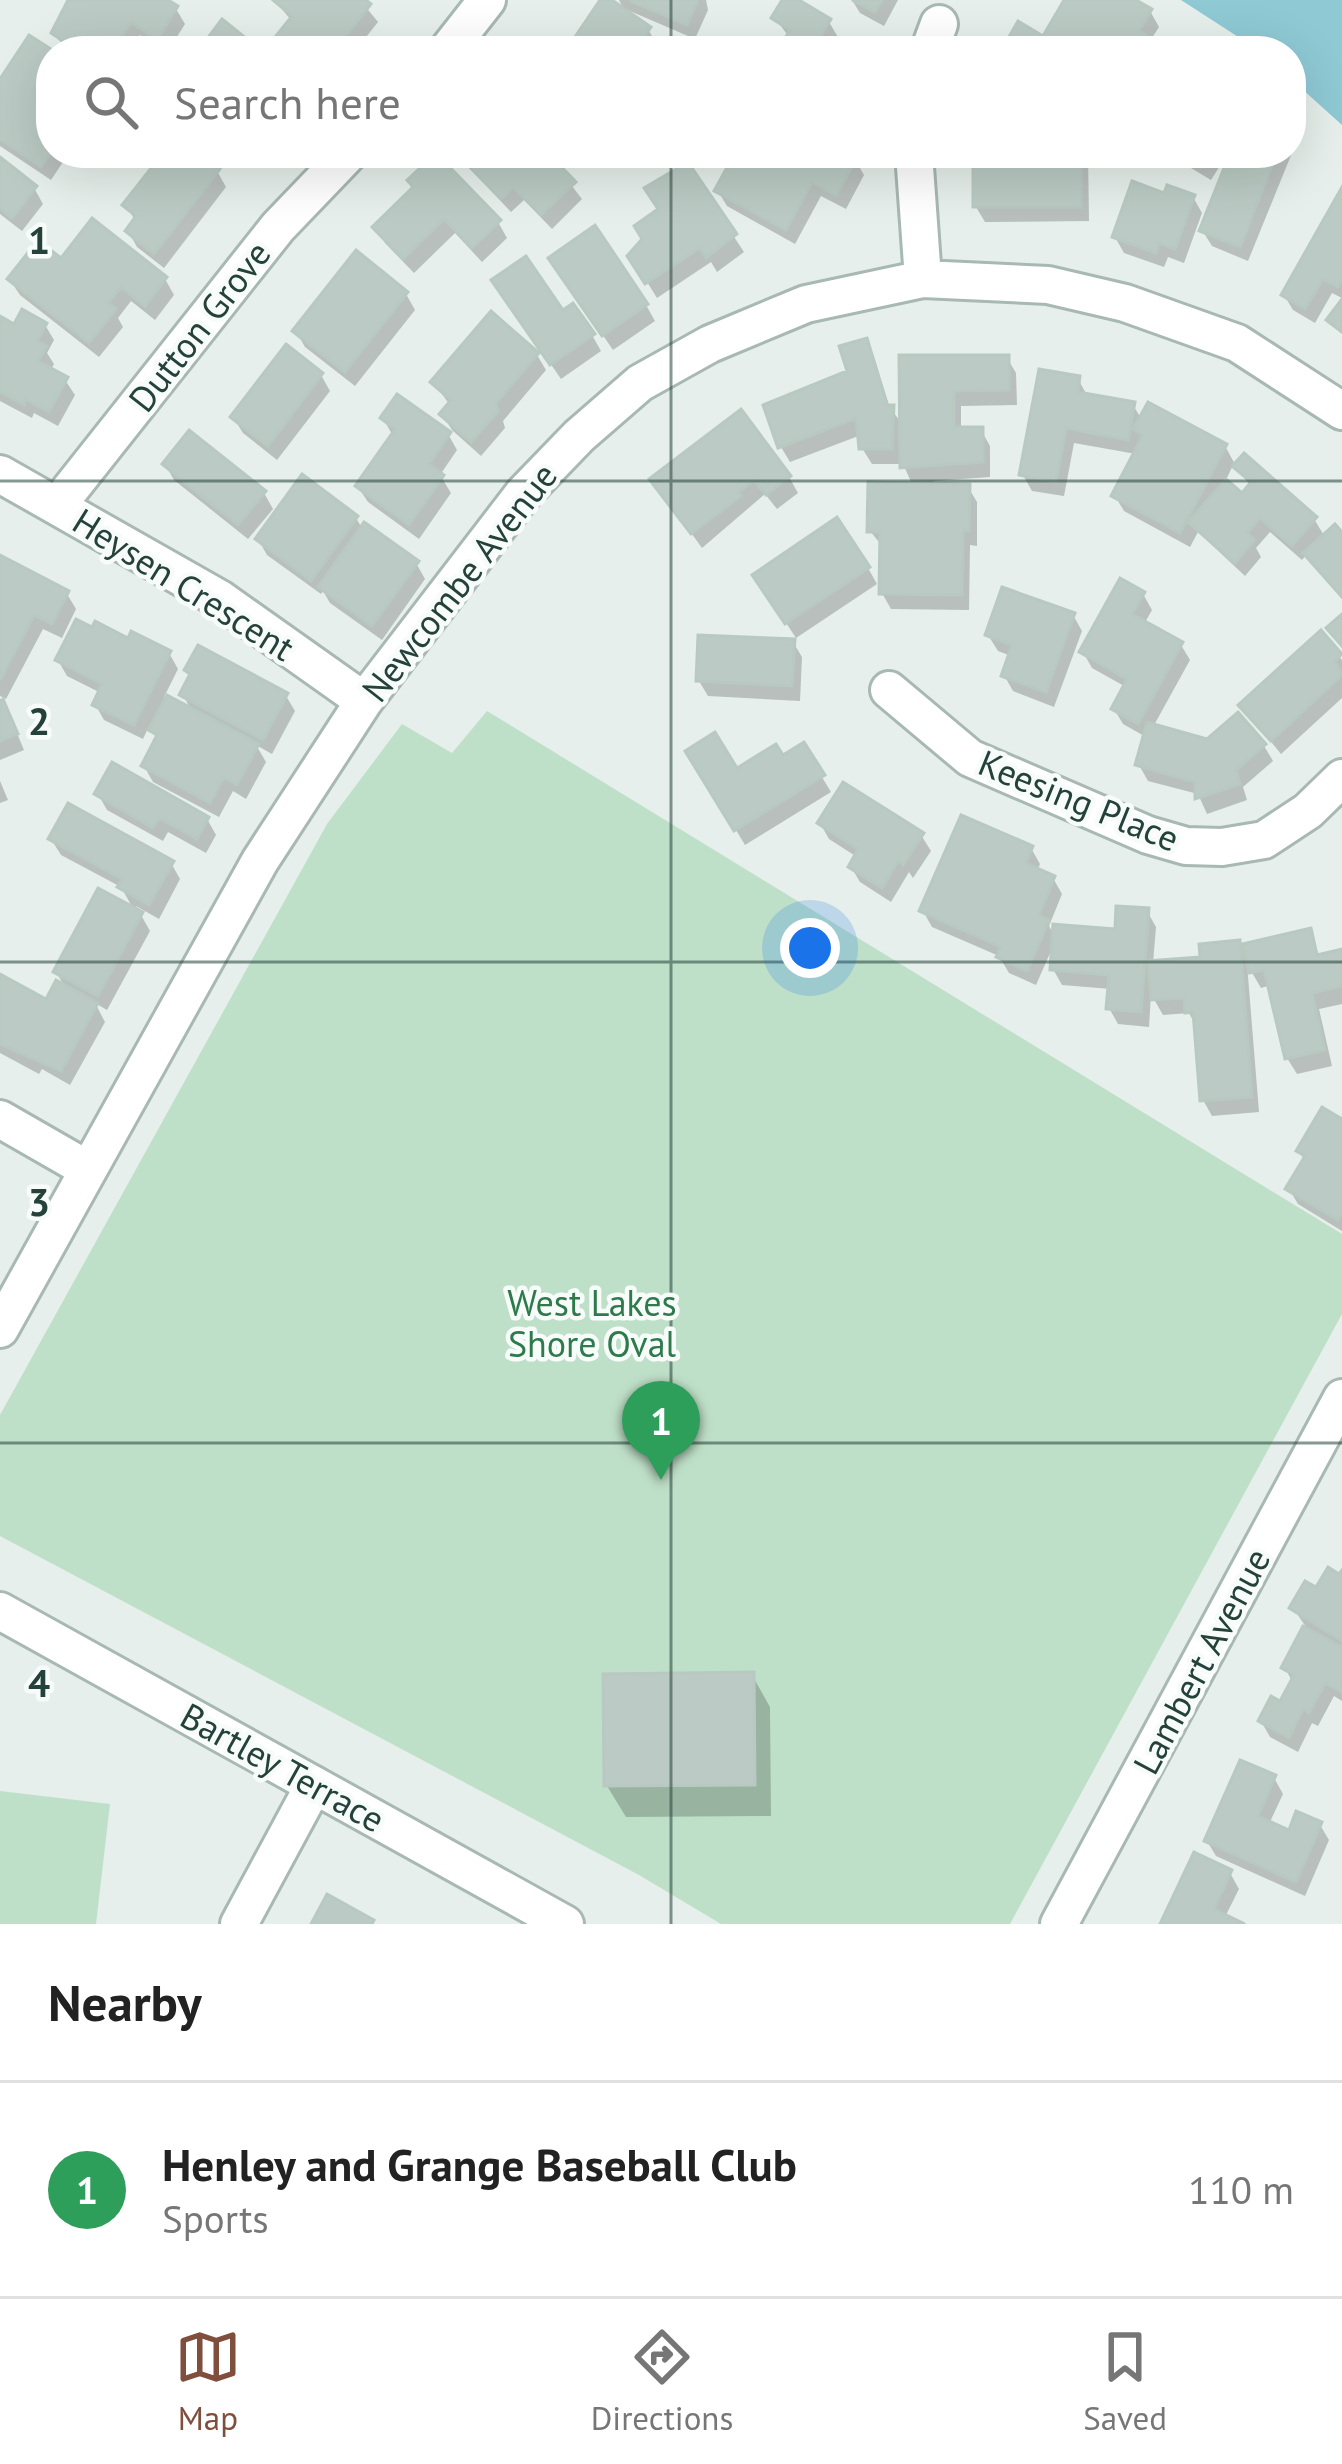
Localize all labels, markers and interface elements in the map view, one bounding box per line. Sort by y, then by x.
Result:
search box [36,36,1306,168]
icon: search [78,69,144,135]
text: Search here [174,73,401,131]
text: 1 [28,214,50,265]
street label: Dutton Grove [118,231,280,421]
street label: Newcombe Avenue [351,453,567,711]
street label: Heysen Crescent [65,497,303,671]
text: 2 [28,695,50,746]
street label: Keesing Place [972,738,1186,862]
your location [780,918,840,978]
text: 3 [28,1176,50,1227]
park label: West Lakes Shore Oval [507,1279,677,1367]
pin: 1 [622,1381,700,1480]
street label: Lambert Avenue [1122,1540,1280,1782]
text: 4 [28,1657,50,1708]
street label: Bartley Terrace [173,1692,393,1842]
text: Nearby [48,1969,202,2035]
text: Henley and Grange Baseball Club [162,2135,797,2193]
text: 1 [76,2164,98,2215]
text: 110 m [1188,2164,1294,2215]
text: Sports [162,2193,269,2244]
tab: Map [175,2324,241,2439]
tab: Directions [591,2324,733,2439]
tab: Saved [1083,2324,1167,2439]

